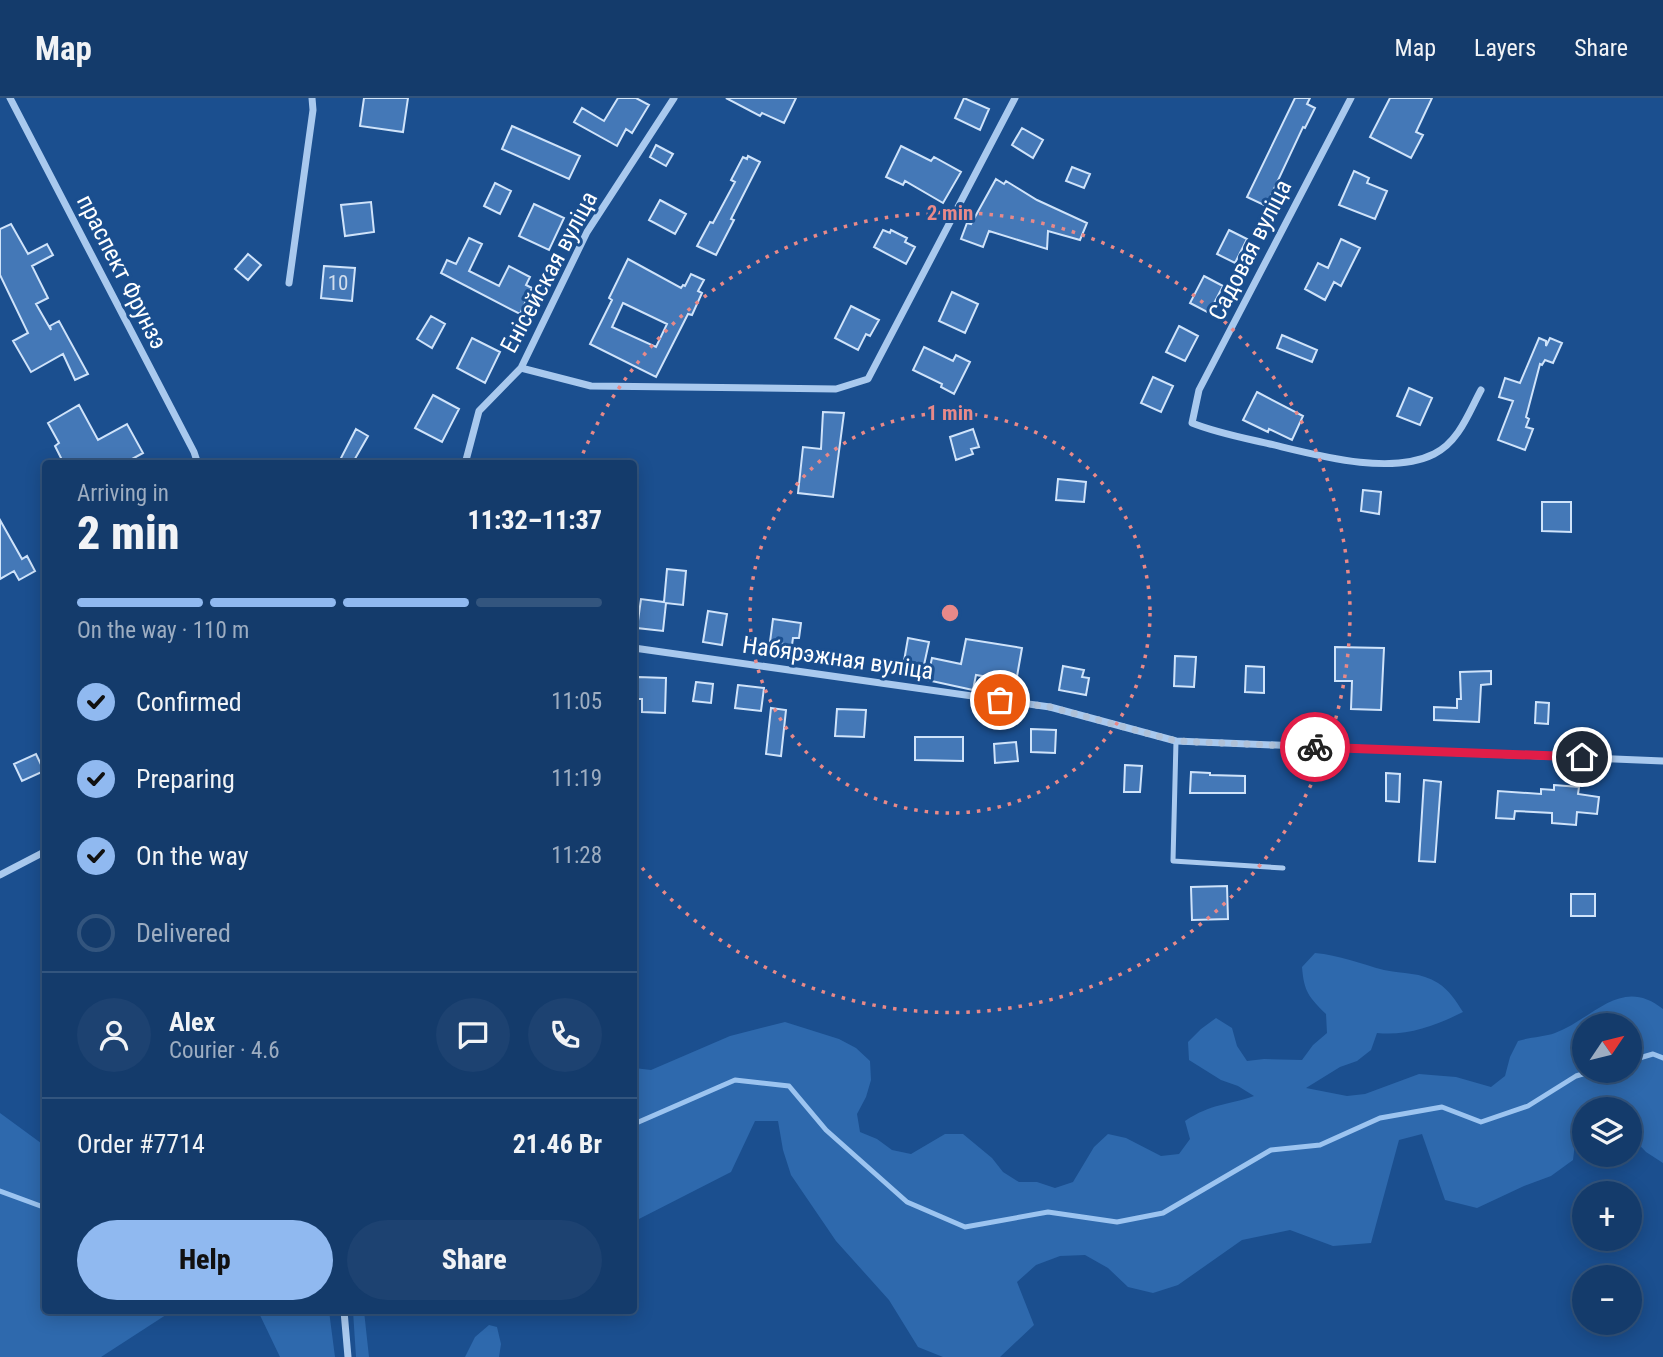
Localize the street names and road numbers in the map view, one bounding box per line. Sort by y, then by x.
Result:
street label: Садовая вуліца [1203,175,1297,325]
street label: Енісейская вуліца [495,187,603,357]
street label: праспект Фрунзэ [71,190,173,354]
street label: Набярэжная вуліца [741,631,935,685]

